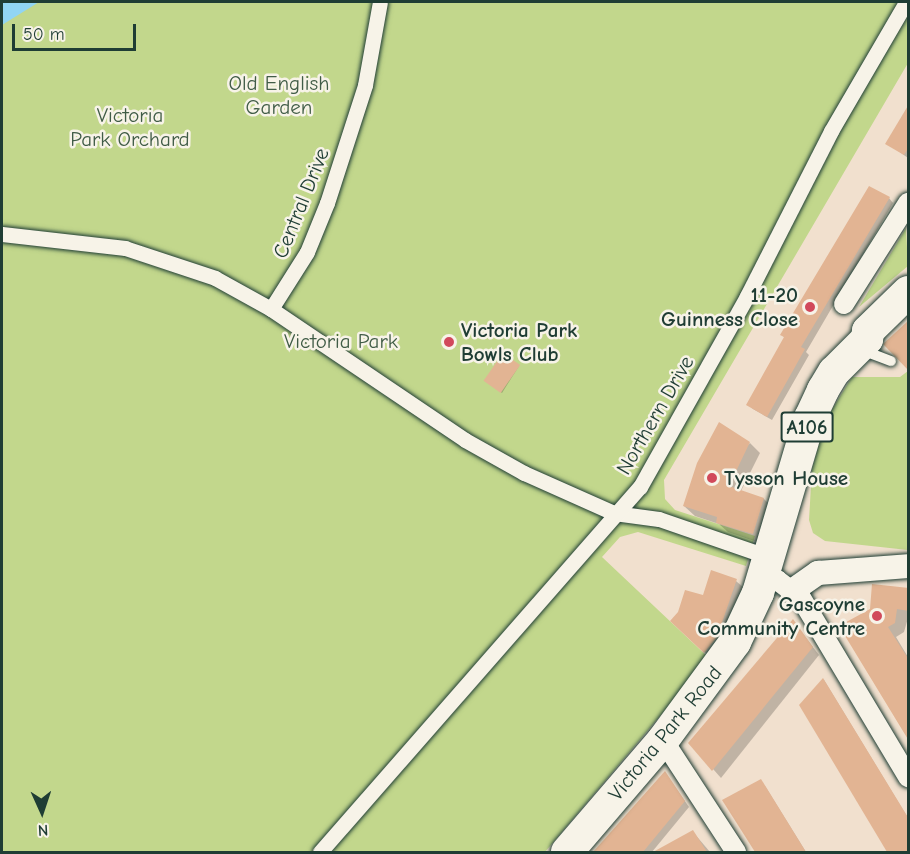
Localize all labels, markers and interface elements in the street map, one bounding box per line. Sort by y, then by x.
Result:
scale bar [15,12,140,50]
text: 50 m [23,24,65,45]
park label: Old English Garden [228,70,330,120]
park label: Victoria Park Orchard [70,102,190,152]
street label: Central Drive [267,144,335,262]
place label: 11-20 Guinness Close [661,282,798,332]
marker: 11-20 Guinness Close [803,300,817,314]
place label: Victoria Park Bowls Club [461,317,577,367]
park label: Victoria Park [284,328,398,354]
marker: Victoria Park Bowls Club [442,335,456,349]
street label: Northern Drive [611,351,699,479]
road number: A106 [780,410,834,444]
place label: Tysson House [724,465,848,491]
marker: Tysson House [705,471,719,485]
place label: Gascoyne Community Centre [697,591,865,641]
marker: Gascoyne Community Centre [870,609,884,623]
street label: Victoria Park Road [603,661,727,805]
north arrow [12,782,72,842]
text: N [37,821,49,839]

